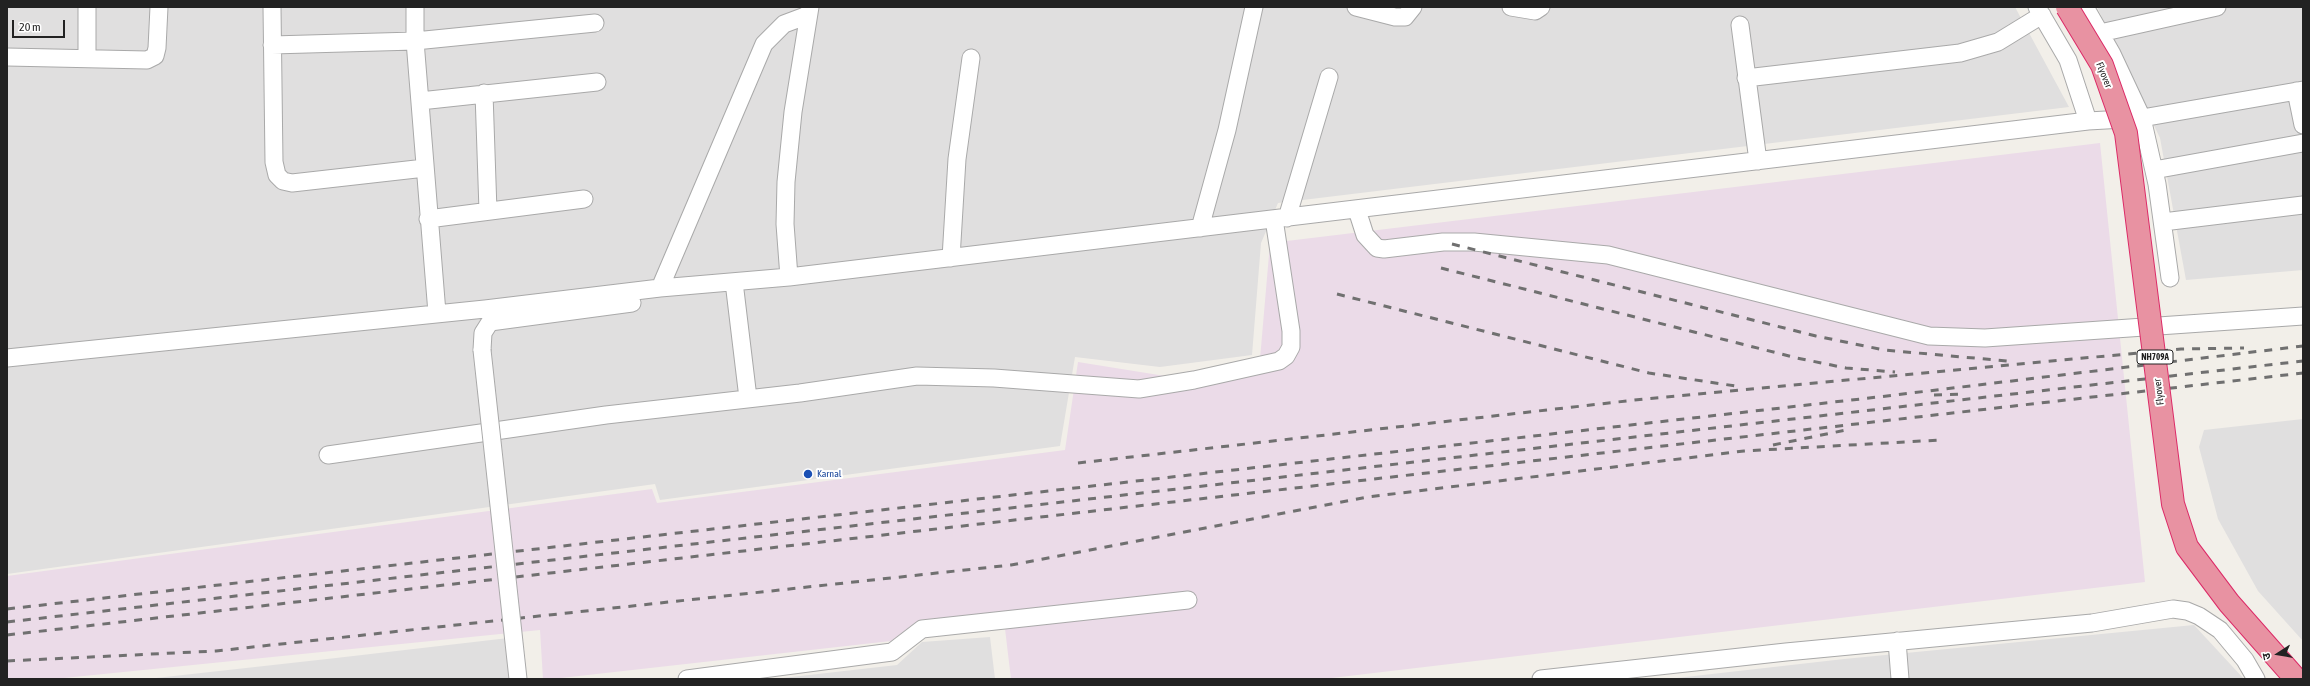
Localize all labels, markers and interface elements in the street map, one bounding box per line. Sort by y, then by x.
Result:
scale bar [14,12,67,38]
text: 20 m [19,20,41,34]
street label: Flyover [2093,60,2115,90]
road number: NH709A [2137,350,2173,364]
street label: Flyover [2151,378,2167,406]
marker: Karnal [802,468,814,480]
place label: Karnal [817,468,841,480]
north arrow [2258,634,2298,674]
text: उ [2260,652,2273,661]

